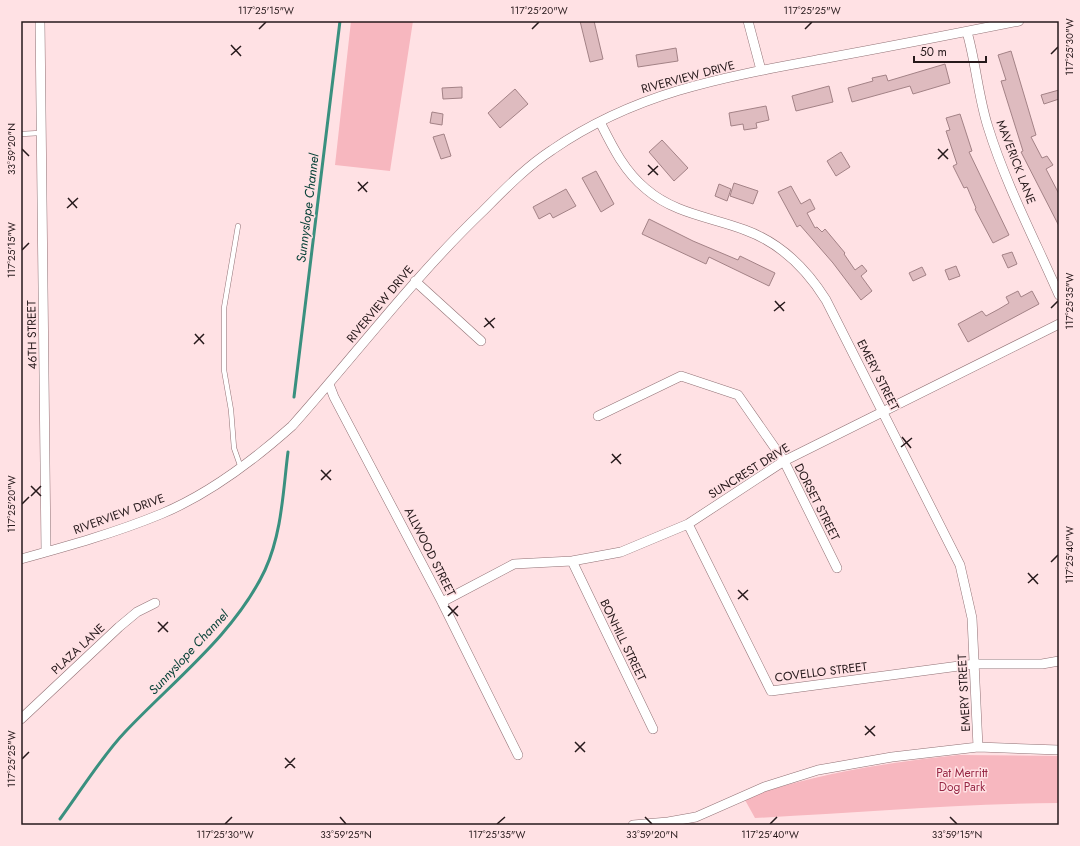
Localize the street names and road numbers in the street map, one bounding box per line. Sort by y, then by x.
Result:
street label: RIVERVIEW DRIVE [639,56,737,98]
street label: MAVERICK LANE [992,117,1040,207]
street label: RIVERVIEW DRIVE [342,261,418,347]
street label: 46TH STREET [22,300,42,370]
street label: EMERY STREET [852,336,904,414]
street label: SUNCREST DRIVE [705,439,793,503]
street label: DORSET STREET [790,460,844,544]
street label: RIVERVIEW DRIVE [71,489,167,539]
street label: ALLWOOD STREET [400,504,460,600]
street label: BONHILL STREET [595,596,651,684]
street label: PLAZA LANE [47,619,109,679]
street label: EMERY STREET [953,653,975,732]
street label: COVELLO STREET [774,657,869,687]

